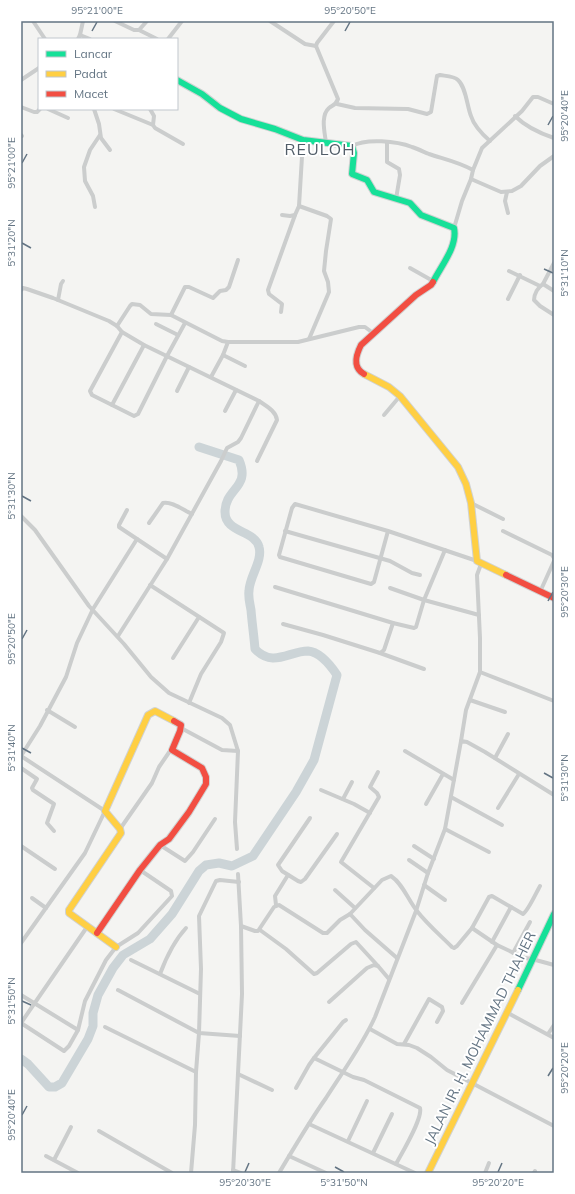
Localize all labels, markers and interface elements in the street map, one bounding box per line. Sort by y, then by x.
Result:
text: 95°21'00"E [71,4,123,17]
text: 95°20'50"E [324,4,376,17]
legend [38,38,178,110]
text: Lancar [74,46,113,61]
text: Padat [74,66,107,81]
text: Macet [74,86,108,101]
text: 95°20'40"E [558,90,571,142]
text: 95°21'00"E [5,137,18,189]
district label: REULOH [285,139,355,159]
text: 5°31'20"N [5,219,18,267]
text: 5°31'10"N [558,249,571,297]
text: 5°31'30"N [5,472,18,520]
text: 95°20'30"E [558,566,571,618]
text: 95°20'50"E [5,613,18,665]
text: 5°31'40"N [5,724,18,772]
text: 5°31'30"N [558,754,571,802]
street label: JALAN IR. H. MOHAMMAD THAHER [420,928,540,1147]
text: 5°31'50"N [5,977,18,1025]
text: 95°20'20"E [558,1042,571,1094]
text: 95°20'40"E [5,1089,18,1141]
text: 95°20'30"E [219,1176,271,1189]
text: 5°31'50"N [320,1176,368,1189]
text: 95°20'20"E [472,1176,524,1189]

